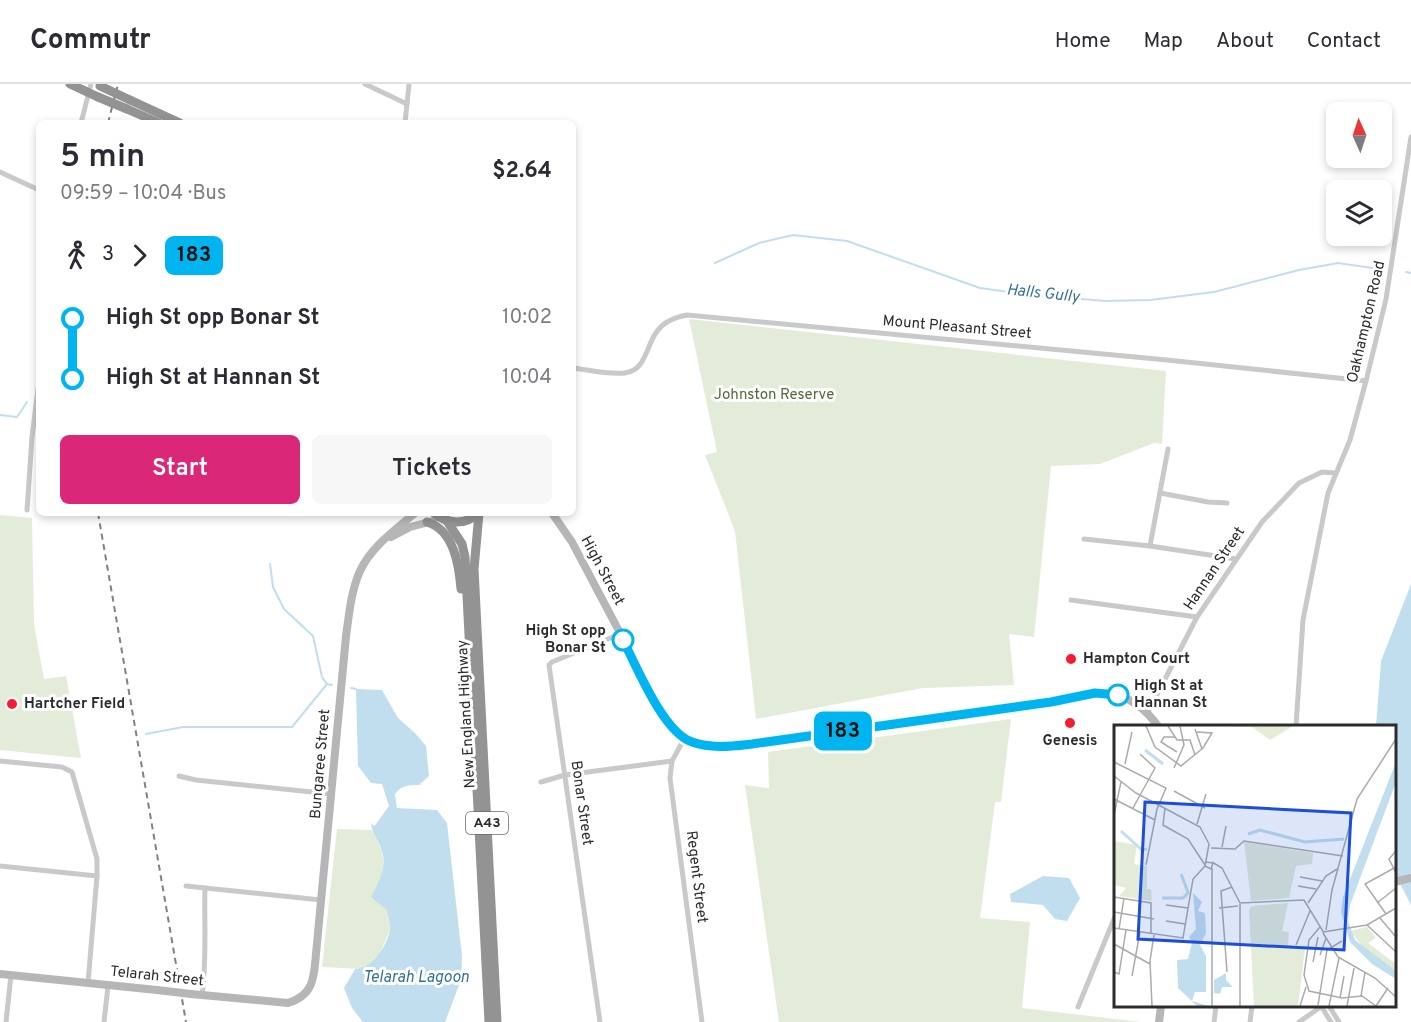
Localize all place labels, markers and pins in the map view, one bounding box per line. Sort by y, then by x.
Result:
place label: High St opp Bonar St [525,622,606,658]
marker: High St opp Bonar St [612,629,634,651]
place label: Hampton Court [1083,650,1190,669]
marker: Hampton Court [1064,652,1078,666]
place label: High St at Hannan St [1134,677,1207,713]
marker: High St at Hannan St [1107,684,1129,706]
place label: Hartcher Field [24,695,125,714]
marker: Hartcher Field [5,697,19,711]
marker: Genesis [1063,716,1077,730]
place label: Genesis [1043,732,1097,751]

